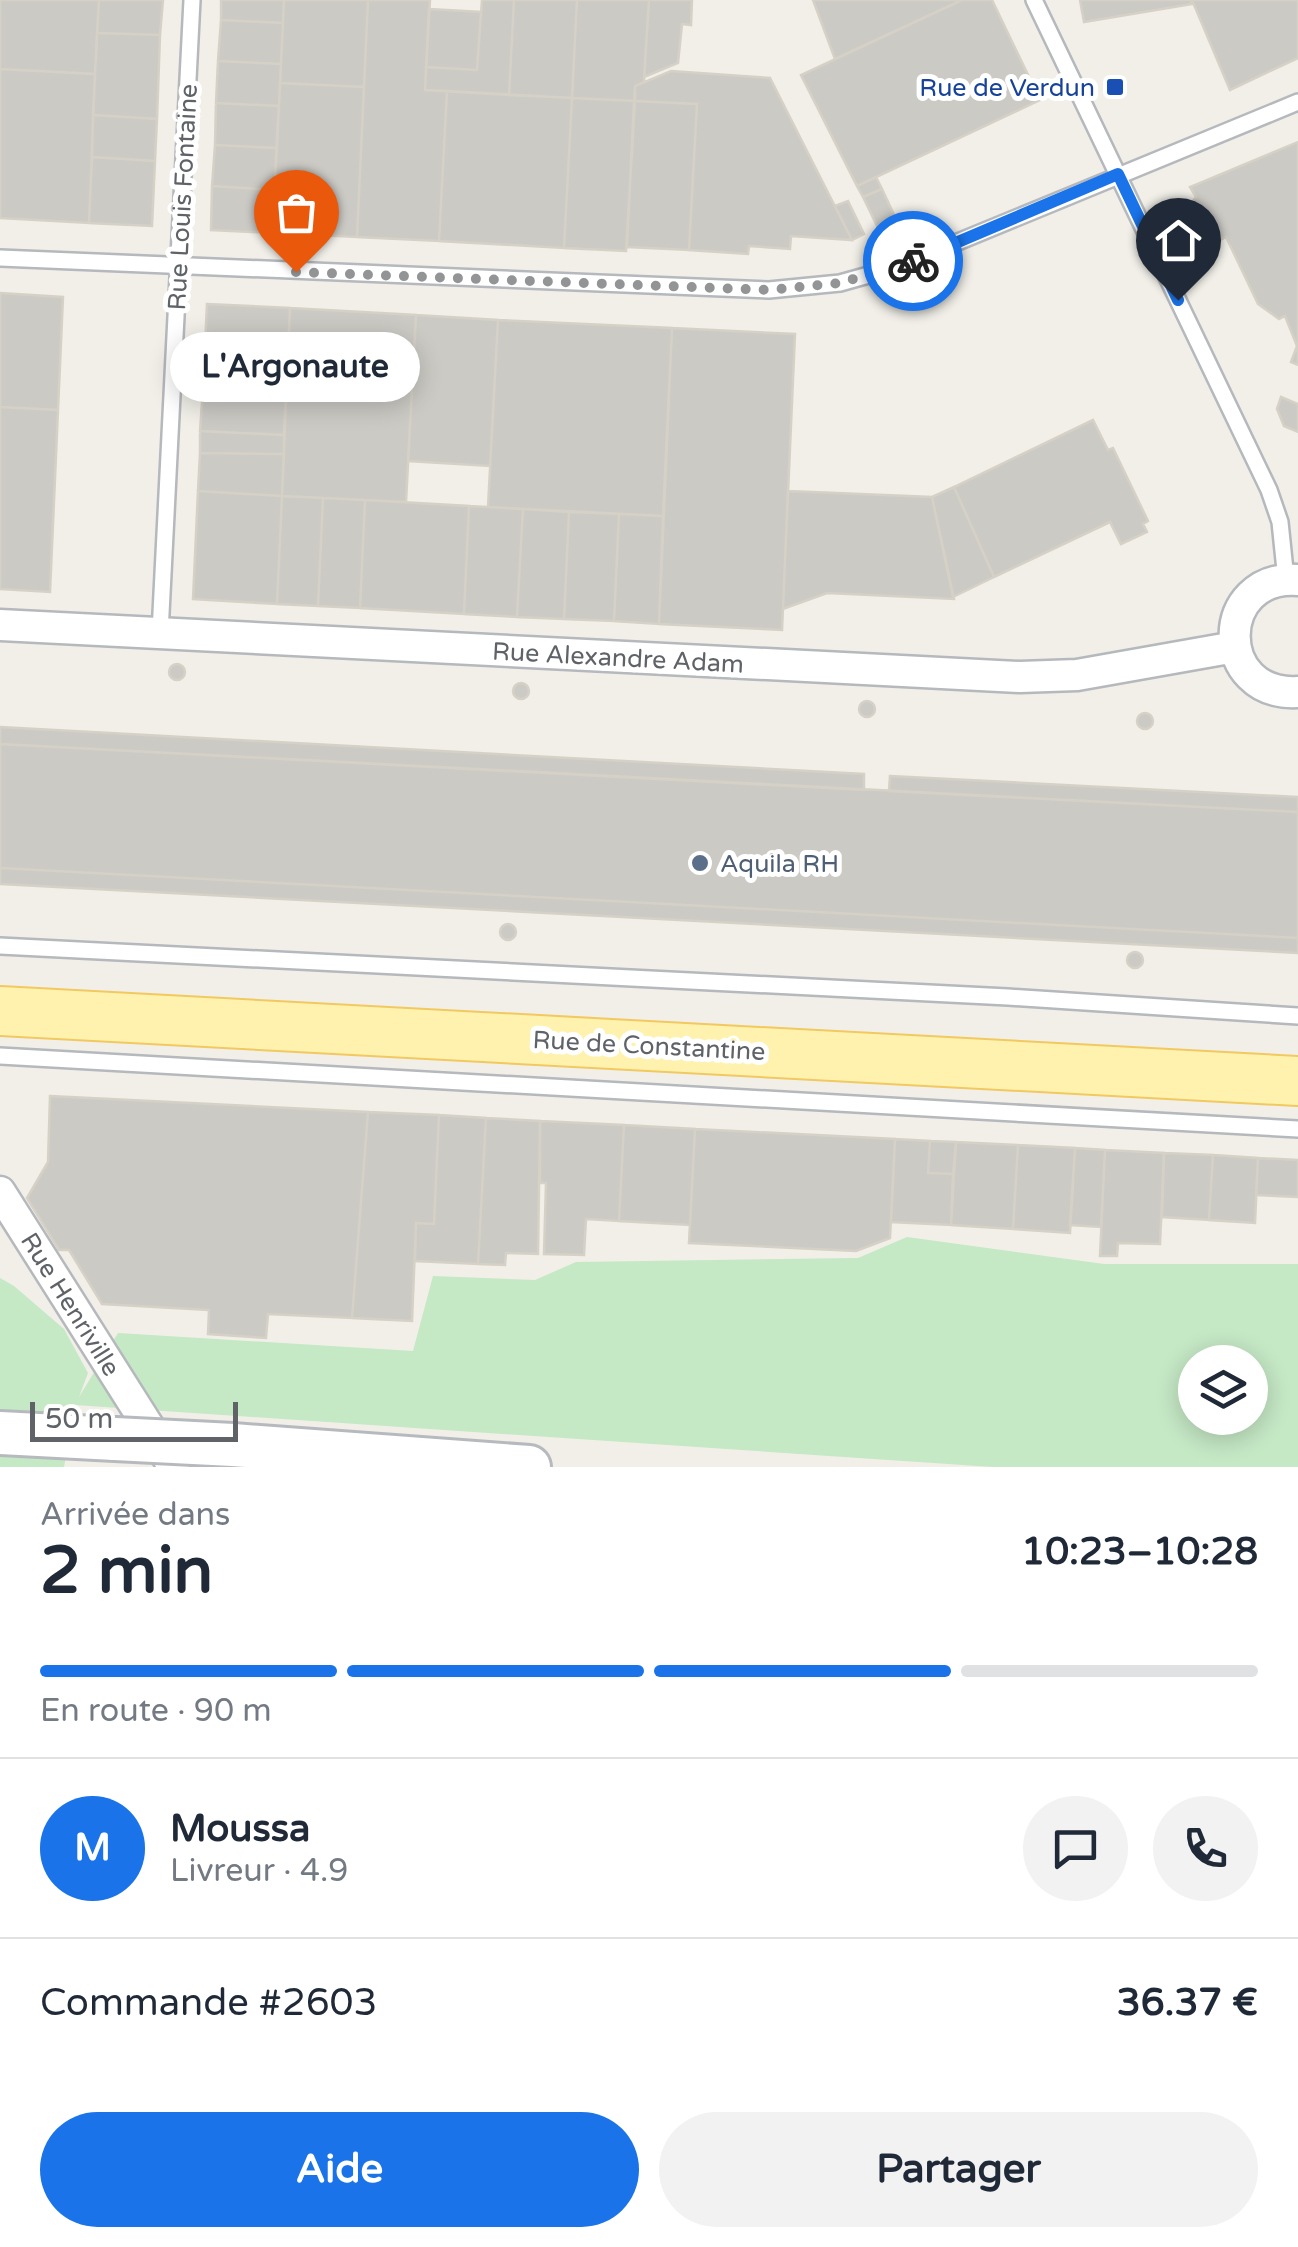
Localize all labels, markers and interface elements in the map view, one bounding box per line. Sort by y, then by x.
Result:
place label: Rue de Verdun [919,73,1095,103]
marker: Rue de Verdun [1104,76,1126,98]
street label: Rue Louis Fontaine [162,83,204,311]
pin [254,170,339,273]
icon: bag [269,185,324,240]
pin [1136,198,1221,301]
courier [863,211,963,311]
icon: home [1151,213,1206,268]
icon: bike [886,234,941,289]
callout: L'Argonaute [171,332,421,402]
text: L'Argonaute [201,348,389,386]
street label: Rue Alexandre Adam [491,636,745,680]
place label: Aquila RH [720,849,839,879]
marker: Aquila RH [689,852,711,874]
street label: Rue de Constantine [532,1025,766,1067]
street label: Rue Henriville [14,1227,126,1382]
map controls [1178,1345,1268,1435]
button: layers [1178,1345,1268,1435]
scale bar [30,1397,238,1442]
text: 50 m [45,1402,113,1436]
text: Arrivée dans [40,1496,230,1534]
text: 10:23–10:28 [1021,1529,1258,1575]
text: 2 min [40,1532,213,1611]
text: En route · 90 m [40,1692,272,1730]
button: chat [1023,1796,1128,1901]
button: phone [1153,1796,1258,1901]
text: Moussa [170,1806,310,1852]
text: M [74,1825,111,1871]
text: Livreur · 4.9 [170,1852,348,1890]
text: Commande #2603 [40,1980,377,2026]
text: 36.37 € [1117,1980,1258,2026]
button: Aide [40,2112,639,2227]
button: Partager [659,2112,1258,2227]

